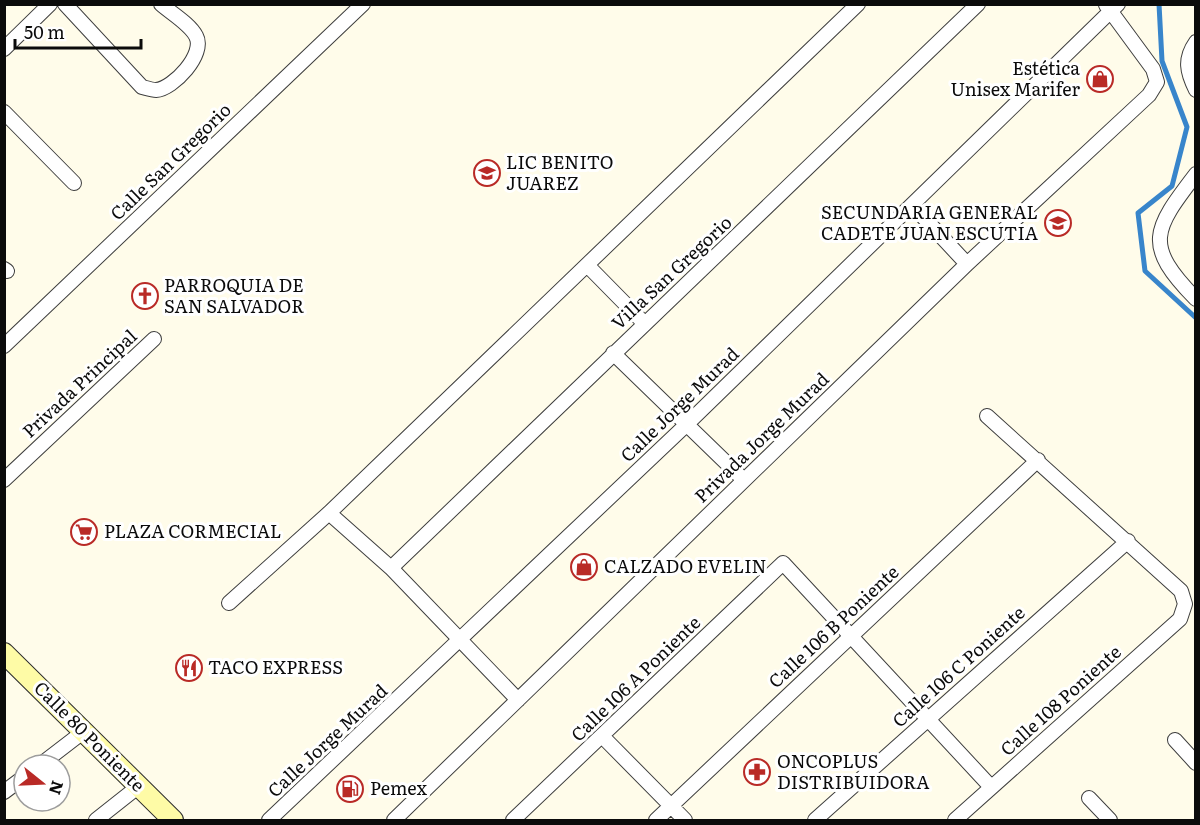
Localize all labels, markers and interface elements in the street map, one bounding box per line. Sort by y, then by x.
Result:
scale bar [15,12,141,50]
text: 50 m [24,18,65,45]
place label: Estética Unisex Marifer [950,54,1080,102]
shop icon: Estética Unisex Marifer [1085,64,1115,94]
street label: Calle San Gregorio [103,96,236,226]
place label: LIC BENITO JUAREZ [506,148,614,196]
school or university icon: LIC BENITO JUAREZ [472,158,502,188]
place label: SECUNDARIA GENERAL CADETE JUAN ESCUTIA [821,198,1038,246]
school or university icon: SECUNDARIA GENERAL CADETE JUAN ESCUTIA [1043,208,1073,238]
street label: Villa San Gregorio [605,209,737,335]
place label: PARROQUIA DE SAN SALVADOR [164,271,304,319]
church icon: PARROQUIA DE SAN SALVADOR [130,281,160,311]
street label: Privada Principal [16,323,142,443]
street label: Calle Jorge Murad [614,340,744,468]
street label: Privada Jorge Murad [688,366,834,508]
supermarket icon: PLAZA CORMECIAL [69,517,99,547]
place label: PLAZA CORMECIAL [104,517,281,544]
shop icon: CALZADO EVELIN [569,552,599,582]
place label: CALZADO EVELIN [604,552,767,579]
street label: Calle 106 B Poniente [762,558,904,694]
street label: Calle 106 C Poniente [886,599,1030,733]
street label: Calle 106 A Poniente [564,609,706,747]
street label: Calle 108 Poniente [994,638,1126,762]
restaurant icon: TACO EXPRESS [174,653,204,683]
place label: TACO EXPRESS [208,653,343,680]
street label: Calle 80 Poniente [29,674,152,797]
street label: Calle Jorge Murad [261,677,393,803]
place label: ONCOPLUS DISTRIBUIDORA [777,747,930,795]
north arrow [12,753,72,813]
pharmacy icon: ONCOPLUS DISTRIBUIDORA [742,757,772,787]
fuel station icon: Pemex [335,774,365,804]
place label: Pemex [370,774,428,801]
text: N [44,778,71,798]

